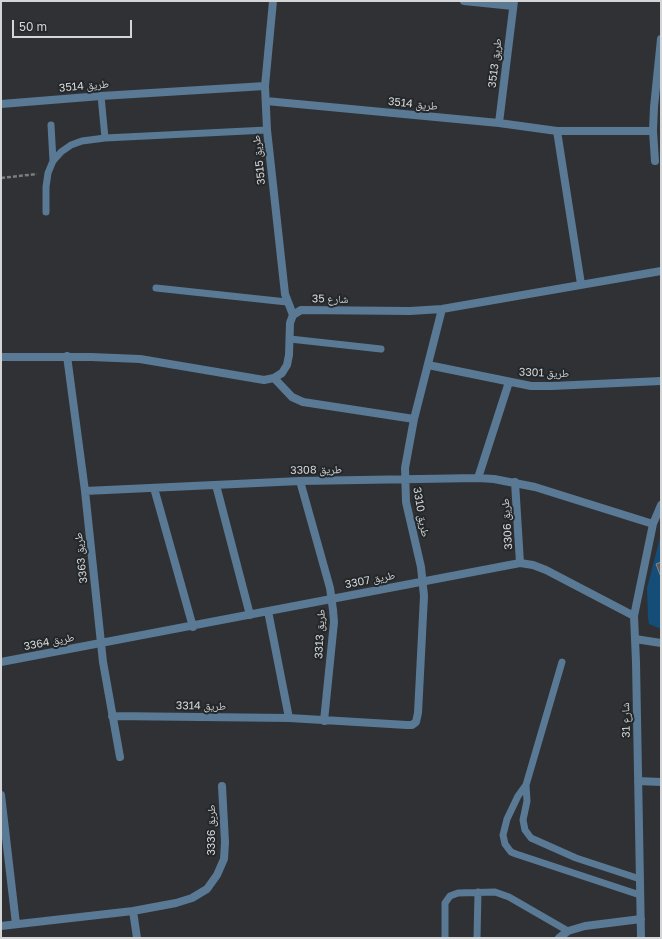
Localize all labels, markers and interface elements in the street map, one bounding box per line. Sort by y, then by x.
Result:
scale bar [14,12,134,38]
text: 50 m [19,19,47,34]
street label: طريق 3513 [485,37,505,89]
street label: طريق 3514 [58,77,110,95]
street label: طريق 3514 [387,95,439,113]
street label: طريق 3515 [250,135,268,185]
street label: شارع 35 [312,292,348,306]
street label: طريق 3301 [519,366,569,380]
street label: طريق 3308 [290,463,342,477]
street label: طريق 3310 [410,486,432,538]
street label: طريق 3306 [499,498,515,550]
street label: طريق 3363 [72,532,90,584]
street label: طريق 3307 [344,569,396,591]
street label: طريق 3313 [312,609,328,659]
street label: طريق 3364 [22,631,76,653]
street label: طريق 3314 [176,699,226,713]
street label: شارع 31 [619,702,633,738]
street label: طريق 3336 [205,804,219,856]

